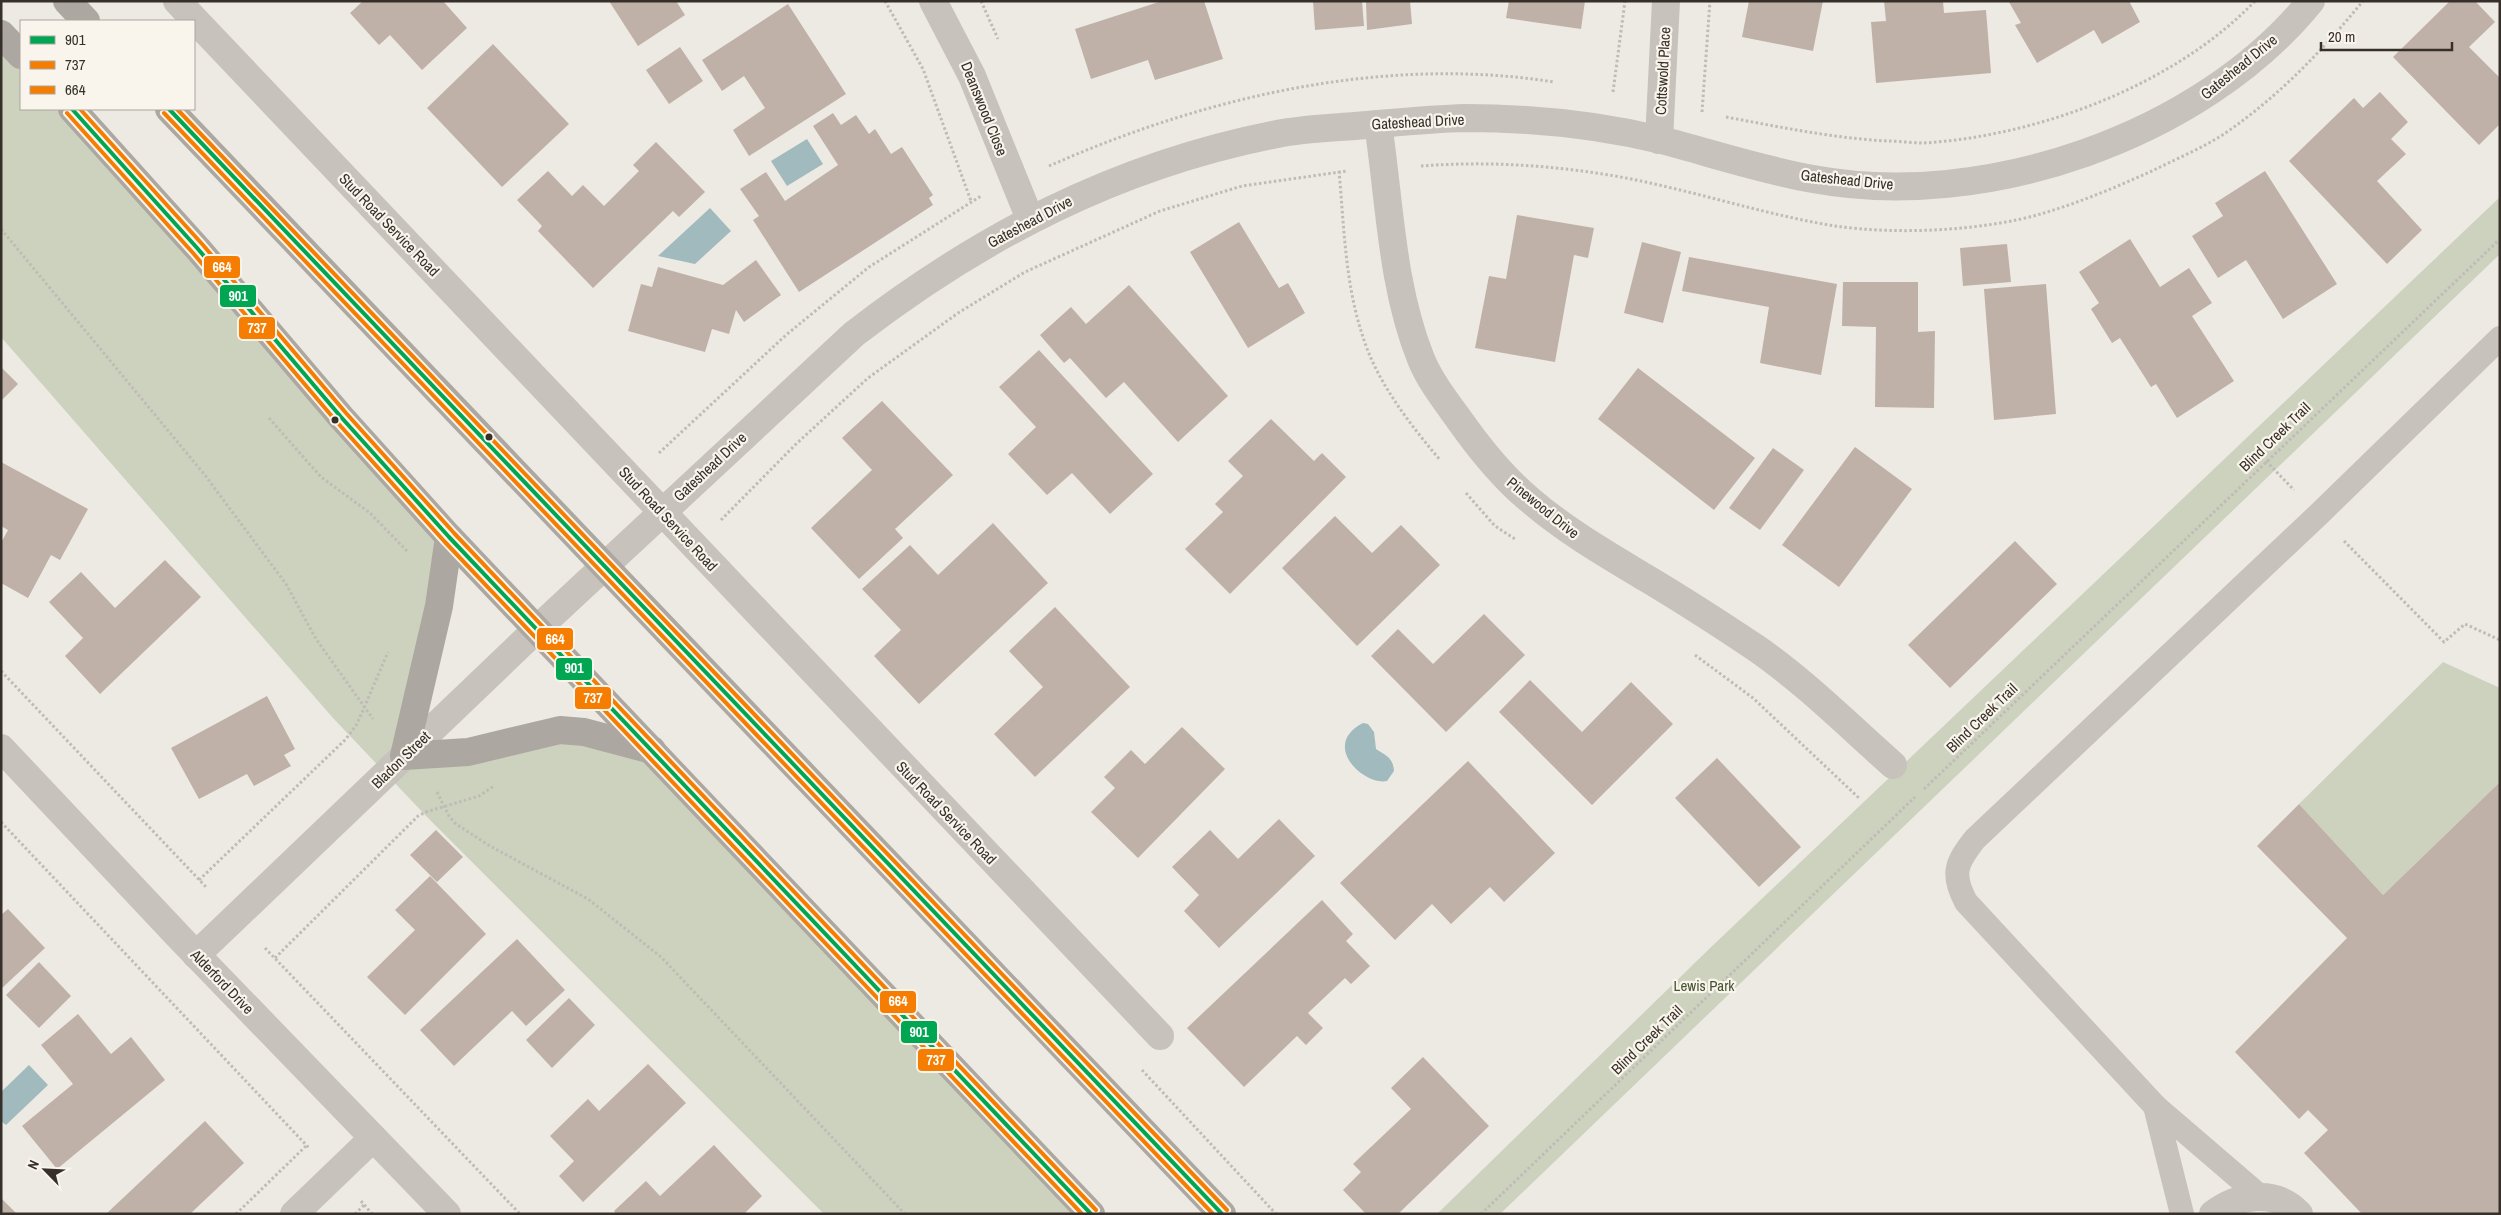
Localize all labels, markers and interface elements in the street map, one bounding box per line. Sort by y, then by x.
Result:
legend [20,20,195,110]
scale bar [2321,20,2452,52]
street label: Cottswold Place [1650,26,1675,116]
text: 20 m [2328,26,2355,47]
text: 901 [65,29,86,50]
street label: Gateshead Drive [2196,29,2282,104]
text: 737 [65,54,86,75]
street label: Deanswood Close [956,59,1013,159]
text: 664 [65,79,86,100]
street label: Gateshead Drive [1371,109,1465,134]
street label: Gateshead Drive [1800,164,1895,195]
street label: Stud Road Service Road [335,168,444,281]
street label: Gateshead Drive [984,190,1076,253]
line badge: 664 [203,255,241,279]
text: 664 [212,258,232,276]
line badge: 901 [219,284,257,308]
text: 901 [228,287,248,305]
line badge: 737 [238,316,276,340]
text: 737 [247,319,267,337]
street label: Blind Creek Trail [2234,397,2315,476]
unlabelled marker [330,415,340,425]
street label: Gateshead Drive [668,427,751,506]
unlabelled marker [484,432,494,442]
street label: Stud Road Service Road [614,462,722,576]
street label: Pinewood Drive [1503,472,1584,543]
line badge: 664 [536,627,574,651]
text: 664 [545,630,565,648]
line badge: 901 [555,657,593,681]
text: 901 [564,659,584,677]
street label: Blind Creek Trail [1941,678,2022,757]
line badge: 737 [574,686,612,710]
text: 737 [583,689,603,707]
street label: Bladon Street [367,726,435,793]
street label: Stud Road Service Road [892,756,1001,869]
street label: Alderford Drive [185,944,259,1019]
park label: Lewis Park [1674,975,1735,996]
line badge: 664 [879,990,917,1014]
text: 664 [888,992,908,1010]
street label: Blind Creek Trail [1606,1000,1687,1079]
line badge: 901 [900,1020,938,1044]
text: 901 [909,1023,929,1041]
line badge: 737 [917,1048,955,1072]
text: 737 [926,1051,946,1069]
north arrow [20,1145,70,1195]
text: N [23,1157,43,1172]

